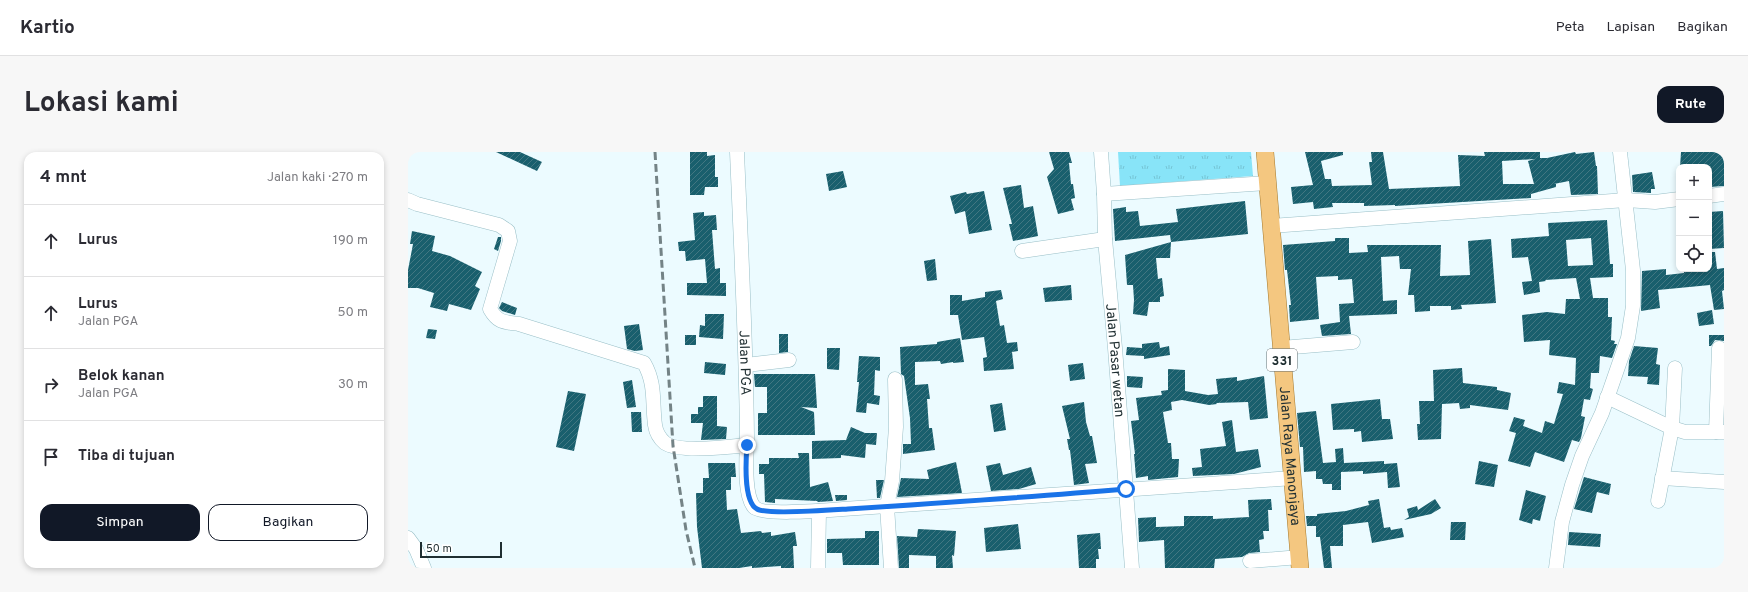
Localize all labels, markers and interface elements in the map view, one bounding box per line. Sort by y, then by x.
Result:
text: Kartio [20,16,75,40]
text: Peta [1556,19,1584,36]
text: Lapisan [1606,19,1655,36]
text: Bagikan [1677,19,1728,36]
text: Lokasi kami [24,86,179,122]
button: Rute [1657,86,1724,123]
map controls [1676,164,1712,272]
button: + [1676,164,1712,200]
text: 4 mnt [40,167,87,189]
text: Jalan kaki · 270 m [267,170,368,186]
button: − [1676,200,1712,236]
icon: ahead [40,230,62,252]
text: Lurus [78,231,118,250]
text: 190 m [333,233,368,249]
button: locate [1676,236,1712,272]
text: Lurus [78,295,118,314]
icon: ahead [40,302,62,324]
street label: Jalan Pasar wetan [1101,303,1127,418]
text: 50 m [338,305,368,321]
text: Jalan PGA [78,314,138,330]
street label: Jalan PGA [734,330,753,396]
road number: 331 [1267,349,1297,371]
text: Belok kanan [78,367,165,386]
icon: right [40,374,62,396]
text: 30 m [338,377,368,393]
text: Jalan PGA [78,386,138,402]
street label: Jalan Raya Manonjaya [1275,386,1303,526]
route end [738,436,756,454]
icon: arrive [40,446,62,468]
text: Tiba di tujuan [78,447,175,466]
route start [1117,480,1135,498]
button: Simpan [40,504,200,541]
button: Bagikan [208,504,368,541]
scale bar [420,540,502,559]
text: 50 m [426,542,452,556]

